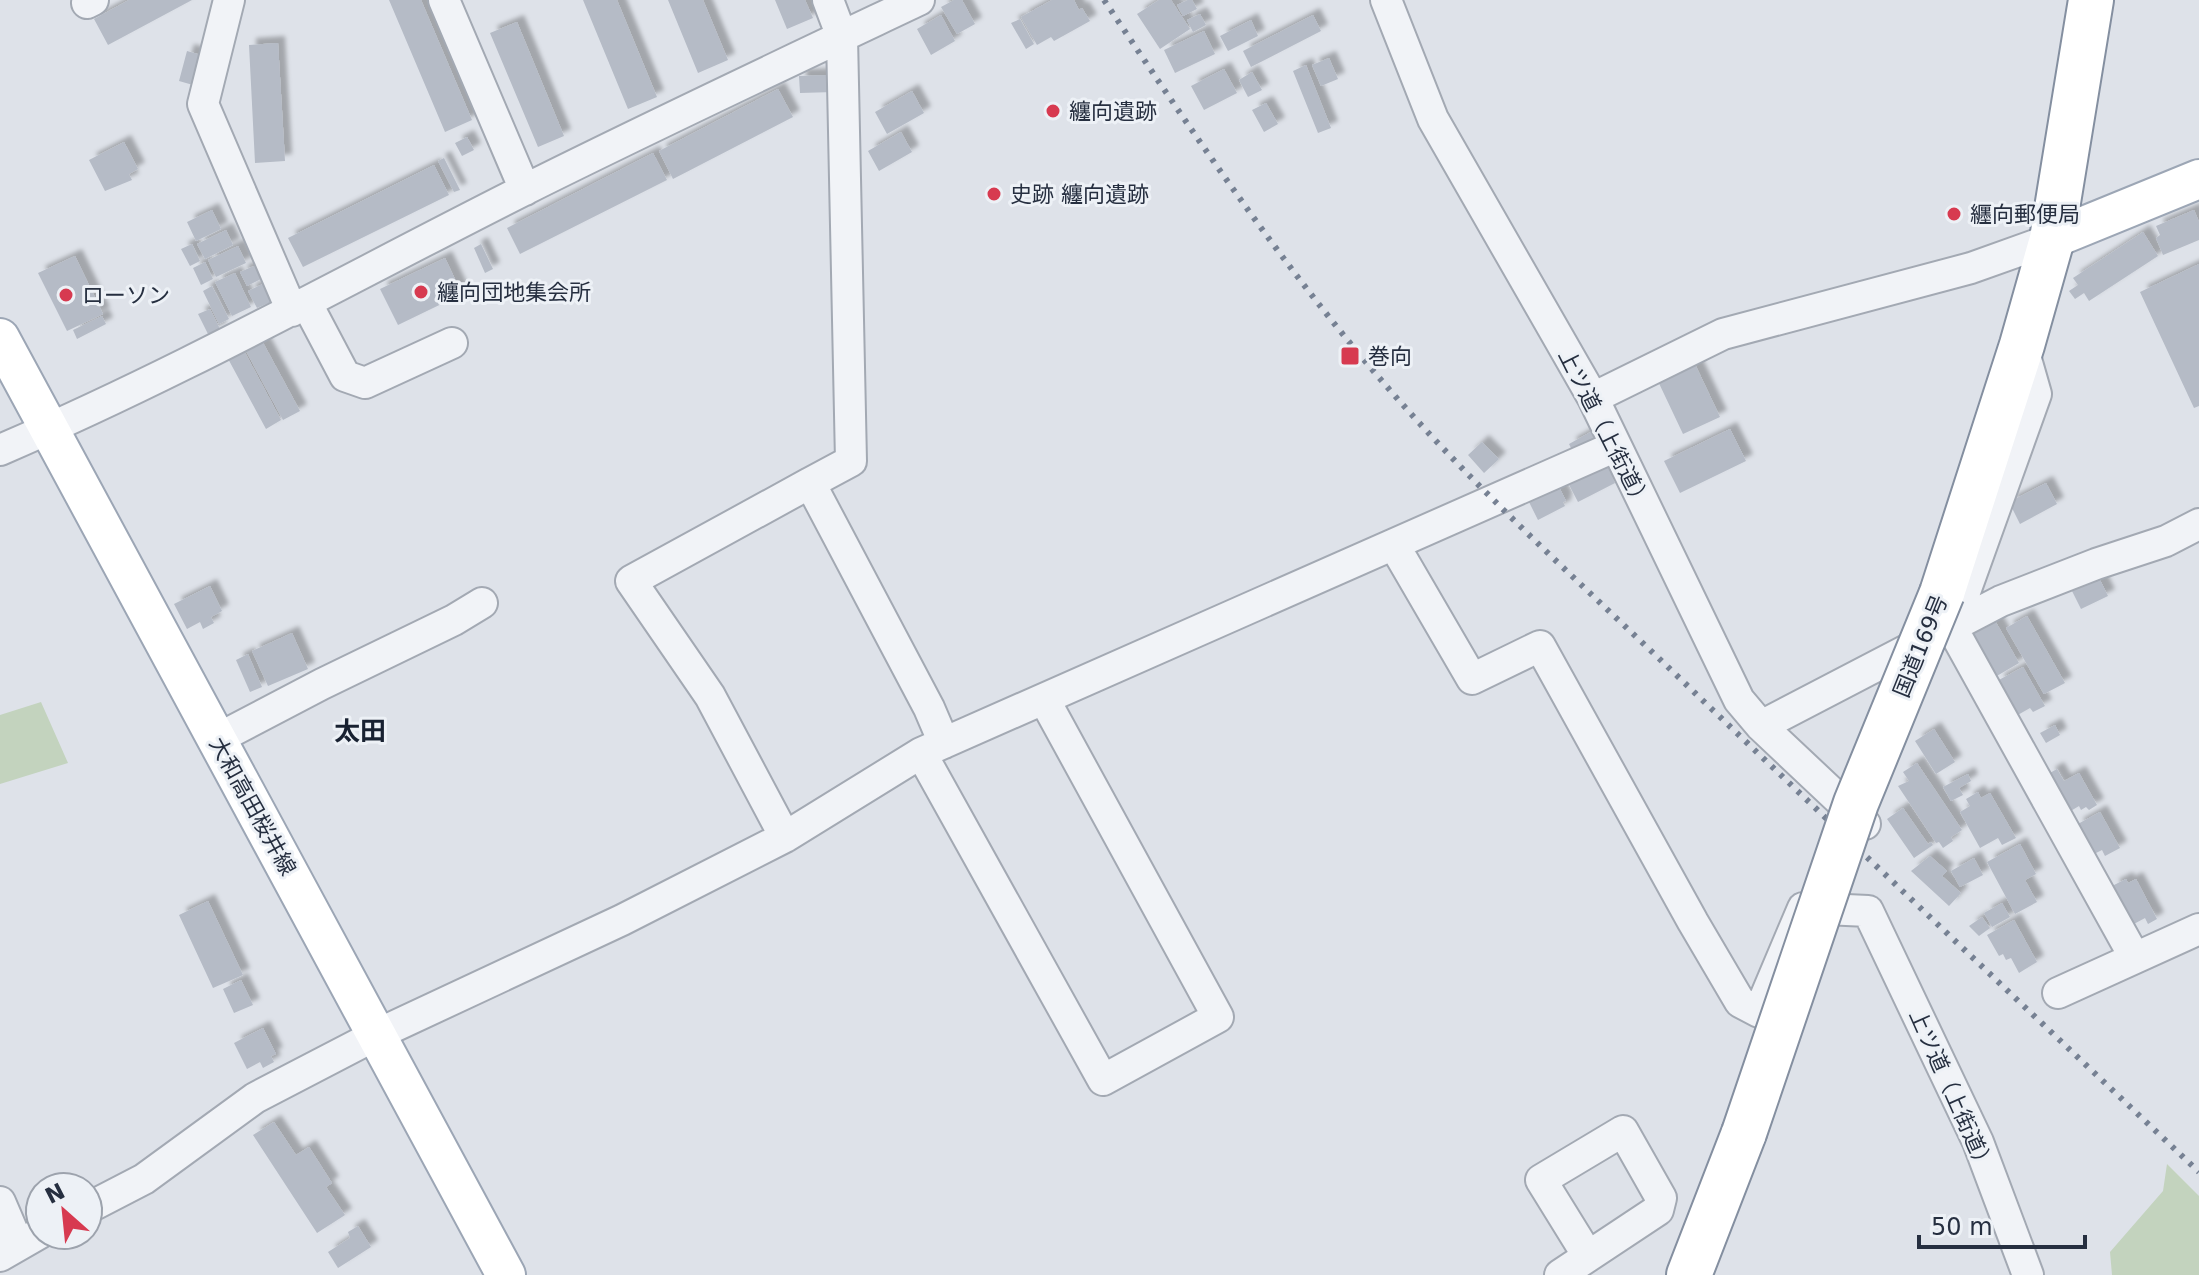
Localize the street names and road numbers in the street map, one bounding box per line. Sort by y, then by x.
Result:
street label: 上ツ道（上街道） [1553,345,1656,513]
street label: 国道169号 [1889,591,1952,701]
street label: 大和高田桜井線 [204,733,301,880]
street label: 上ツ道（上街道） [1904,1006,1999,1177]

